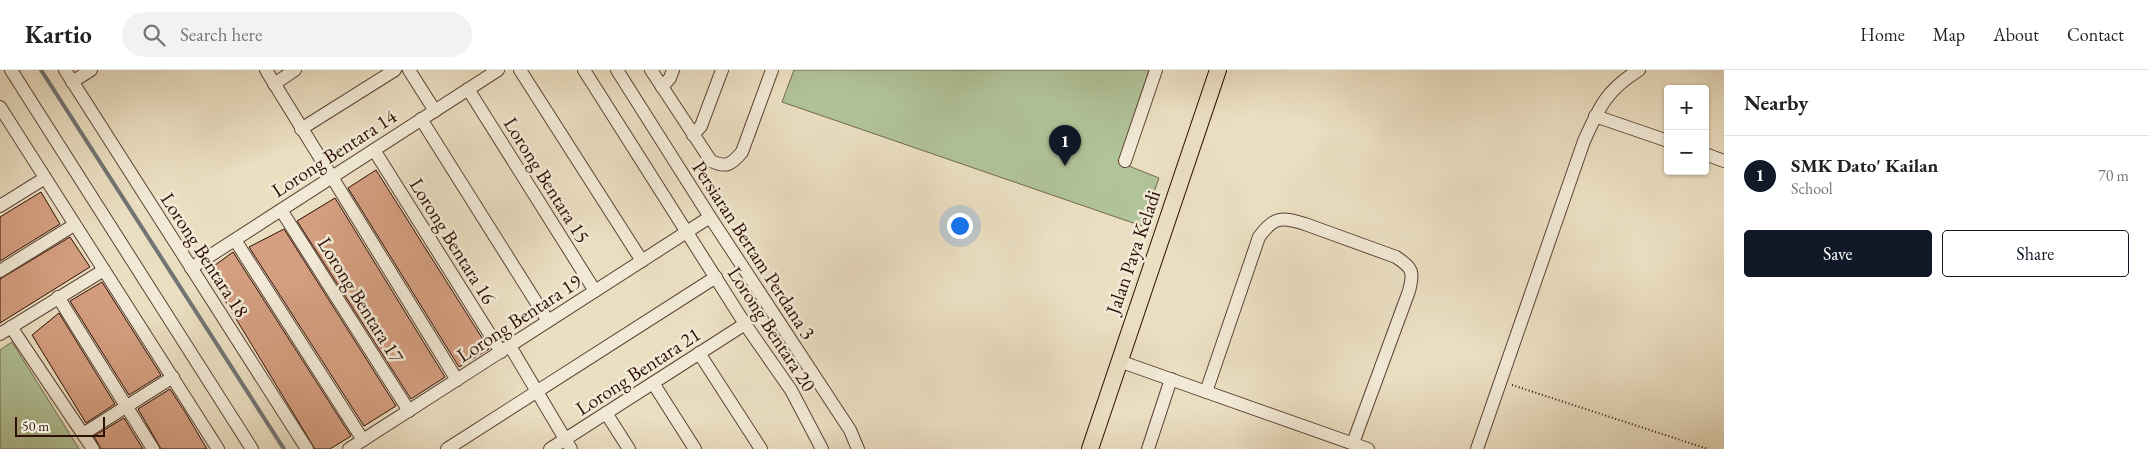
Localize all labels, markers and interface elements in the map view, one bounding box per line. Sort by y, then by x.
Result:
search box [122,12,472,57]
text: Kartio [25,19,92,50]
icon: search [140,21,168,49]
text: Search here [180,22,262,47]
text: Home [1860,23,1905,46]
text: Map [1933,23,1965,46]
text: About [1993,23,2039,46]
text: Contact [2067,23,2124,46]
map controls [1664,85,1709,175]
button: + [1664,85,1709,130]
text: Nearby [1744,89,1808,116]
street label: Lorong Bentara 14 [267,103,402,203]
street label: Lorong Bentara 15 [498,112,596,248]
pin: 1 [1049,125,1081,166]
button: − [1664,130,1709,175]
text: SMK Dato' Kailan [1791,153,1938,178]
street label: Persiaran Bertam Perdana 3 [686,156,822,344]
text: 1 [1756,165,1764,186]
text: 70 m [2098,165,2129,186]
street label: Lorong Bentara 16 [404,173,502,309]
text: School [1791,178,1833,199]
street label: Jalan Paya Keladi [1099,186,1166,319]
street label: Lorong Bentara 18 [155,188,255,322]
your location [947,213,973,239]
button: Save [1744,230,1932,277]
button: Share [1942,230,2129,277]
street label: Lorong Bentara 17 [312,232,410,368]
street label: Lorong Bentara 20 [722,262,822,397]
street label: Lorong Bentara 19 [452,268,587,368]
street label: Lorong Bentara 21 [571,321,705,421]
scale bar [15,414,105,437]
text: 50 m [22,417,49,435]

